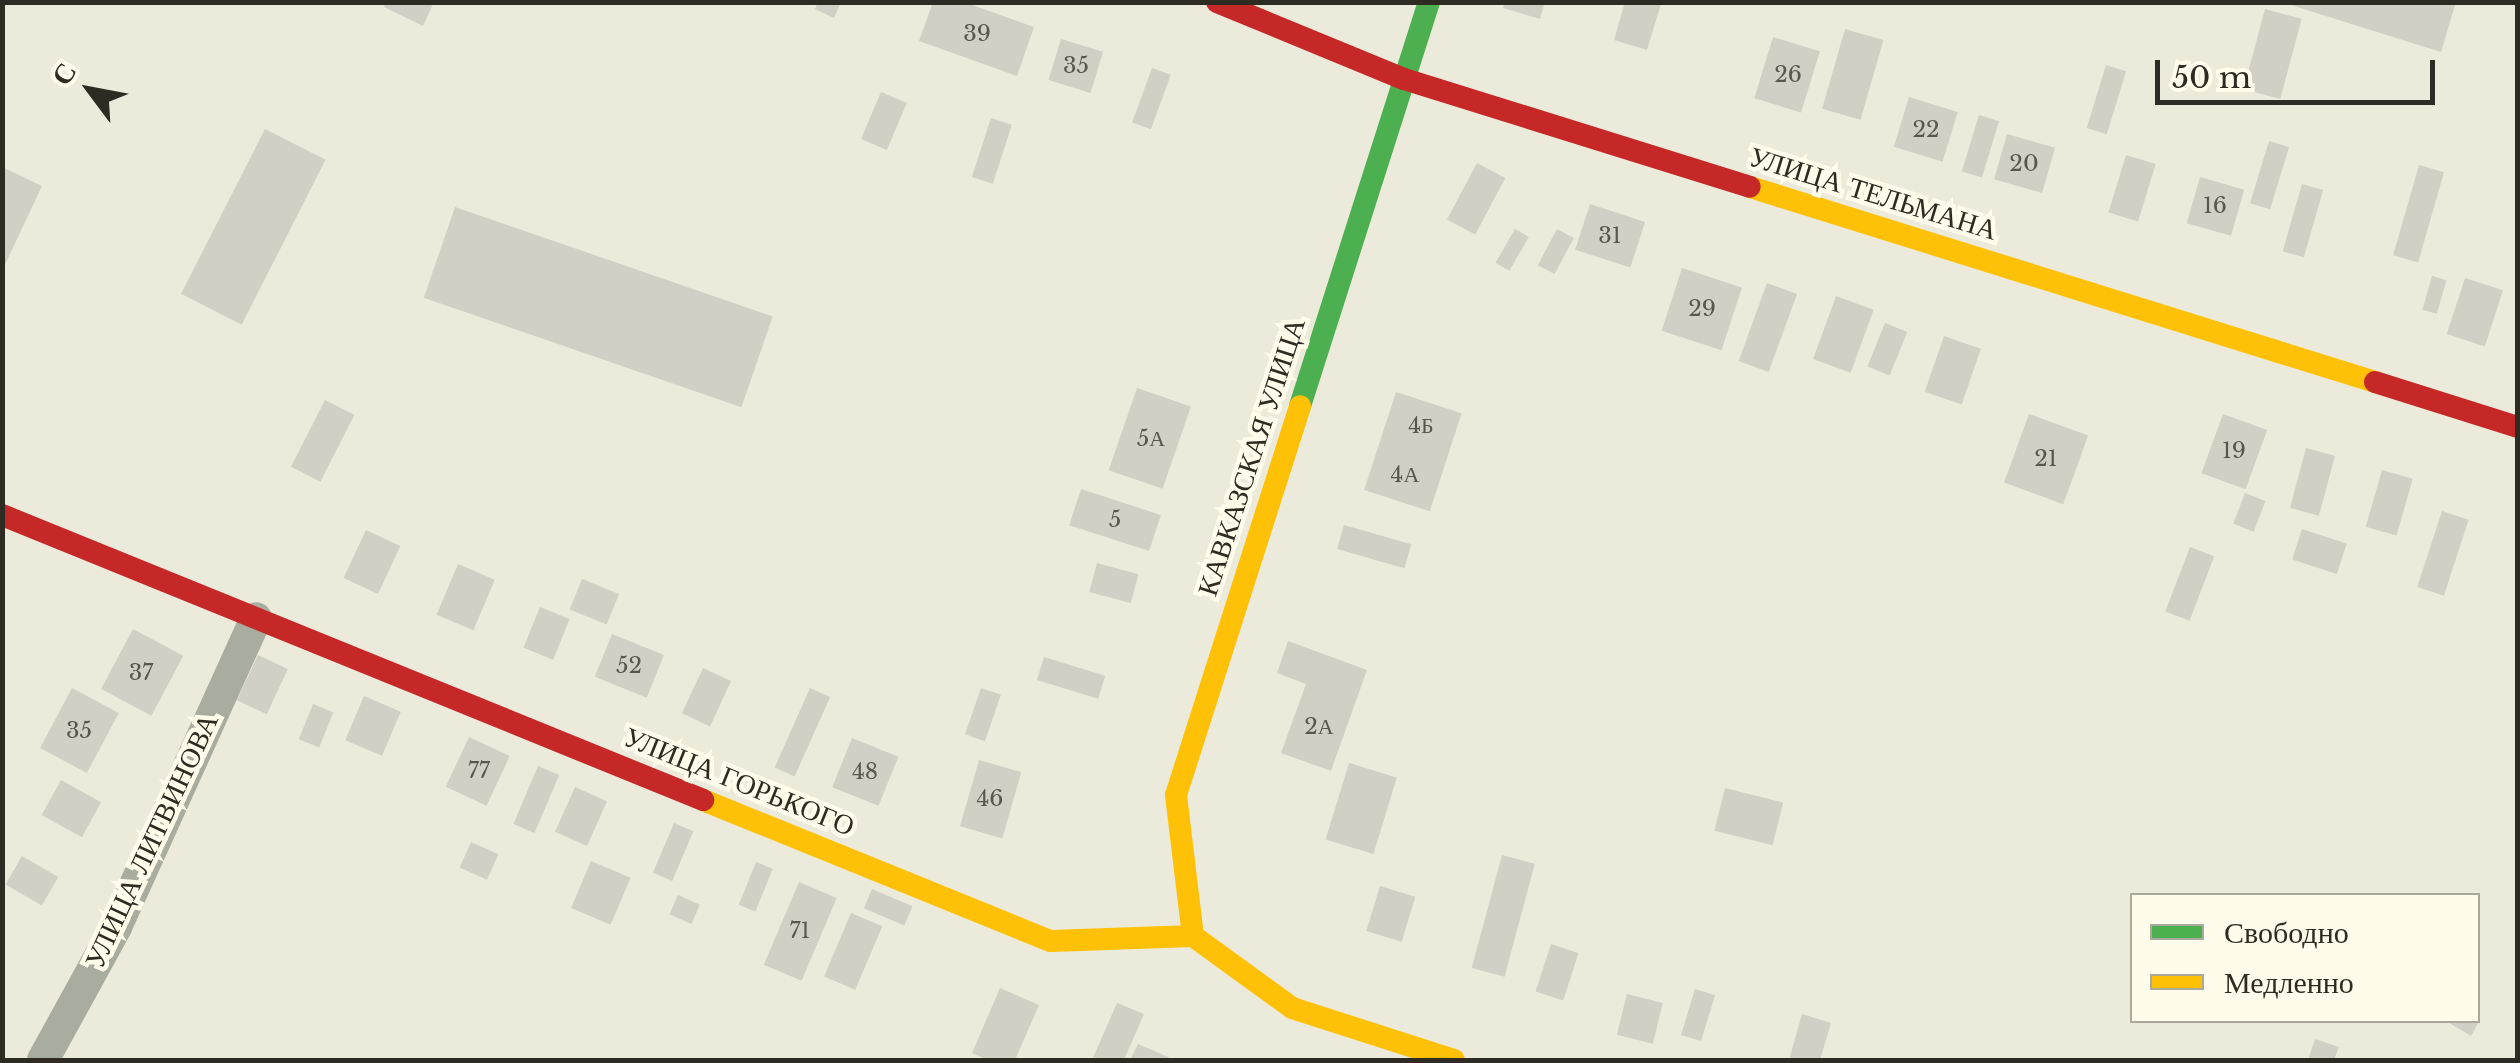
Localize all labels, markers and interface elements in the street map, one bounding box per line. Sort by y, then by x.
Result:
house number: 39 [963,21,991,47]
north arrow [40,40,140,140]
scale bar [2160,40,2440,102]
house number: 35 [1063,53,1089,79]
text: С [44,56,84,92]
text: 50 m [2172,59,2251,96]
house number: 26 [1774,62,1802,88]
house number: 22 [1912,117,1940,143]
street label: УЛИЦА ТЕЛЬМАНА [1745,140,2001,248]
house number: 20 [2009,151,2039,177]
house number: 16 [2203,193,2227,219]
house number: 31 [1598,223,1622,249]
house number: 29 [1688,296,1716,322]
street label: КАВКАЗСКАЯ УЛИЦА [1191,314,1313,600]
house number: 4Б [1408,413,1434,439]
house number: 5А [1137,426,1165,452]
house number: 19 [2222,438,2246,464]
house number: 21 [2034,446,2058,472]
house number: 4А [1391,462,1419,488]
house number: 5 [1109,507,1121,533]
house number: 52 [616,653,642,679]
house number: 37 [129,660,153,686]
street label: УЛИЦА ЛИТВИНОВА [78,708,226,974]
house number: 2А [1304,714,1334,740]
house number: 35 [66,718,92,744]
street label: УЛИЦА ГОРЬКОГО [619,720,859,844]
house number: 77 [468,758,490,784]
house number: 48 [852,759,878,785]
house number: 46 [976,786,1004,812]
legend [2130,893,2480,1023]
text: Свободно [2224,914,2349,951]
house number: 71 [790,918,810,944]
text: Медленно [2224,964,2354,1001]

